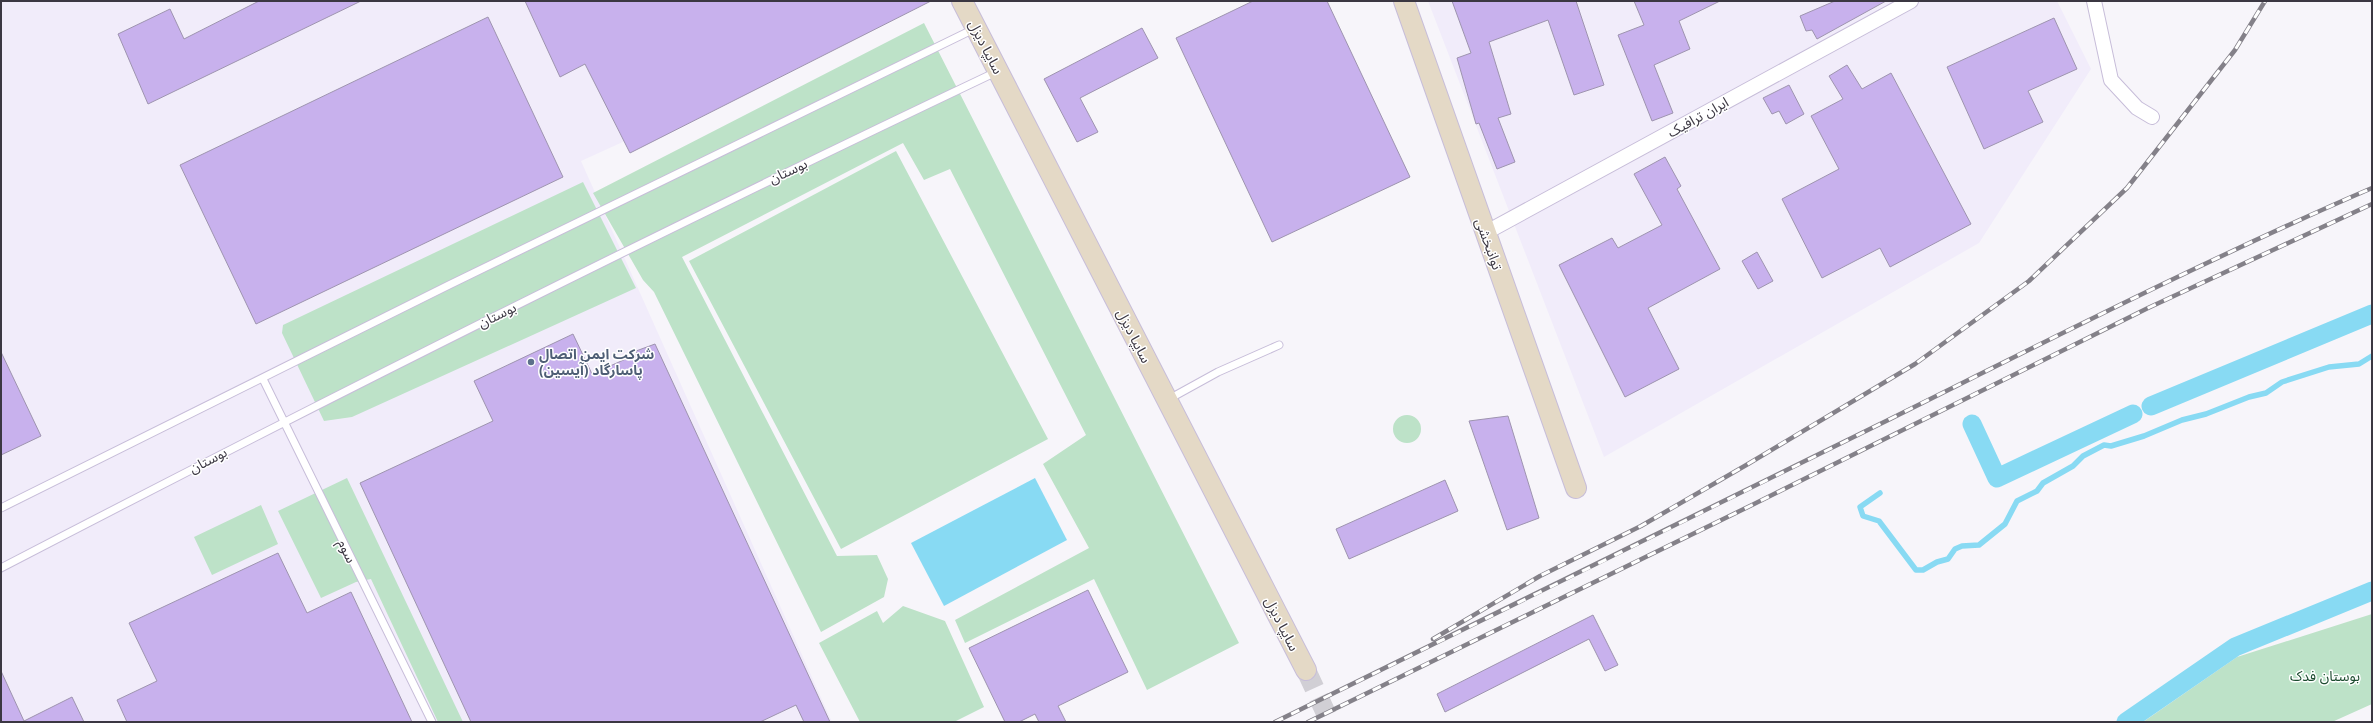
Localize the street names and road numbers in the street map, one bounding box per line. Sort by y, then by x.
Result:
street label: سایپا دیزل [964,16,1008,78]
street label: ایران ترافیک [1664,92,1732,141]
street label: بوستان [766,153,810,188]
street label: توانبخشی [1471,215,1508,272]
street label: بوستان [475,297,519,332]
street label: سایپا دیزل [1112,305,1156,367]
street label: بوستان [186,442,230,477]
street label: سوم [332,536,361,567]
street label: سایپا دیزل [1260,593,1304,655]

